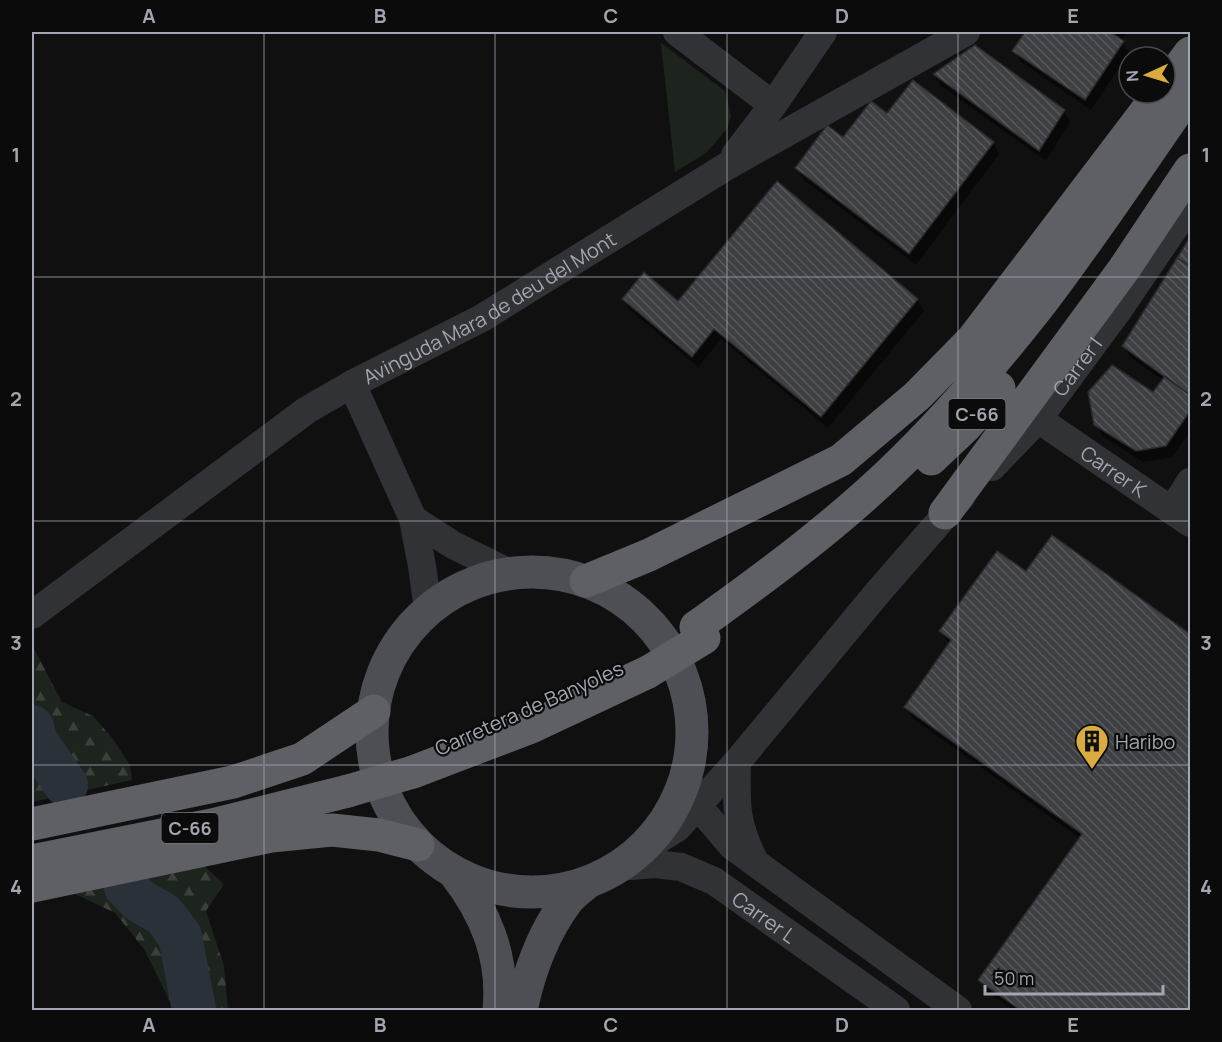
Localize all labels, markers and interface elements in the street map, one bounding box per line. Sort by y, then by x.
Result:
text: A [142,2,156,29]
text: B [374,2,387,29]
text: C [604,2,618,29]
text: D [835,2,849,29]
text: E [1067,2,1079,29]
north arrow [1117,45,1177,105]
text: N [1121,70,1143,83]
text: 1 [12,141,20,168]
text: 1 [1202,141,1210,168]
street label: Avinguda Mara de deu del Mont [358,225,621,390]
street label: Carrer I [1046,331,1108,401]
text: 2 [10,385,22,412]
text: 2 [1200,385,1212,412]
road number: C-66 [948,399,1006,429]
street label: Carrer K [1076,439,1152,503]
text: 3 [10,629,22,656]
text: 3 [1200,629,1212,656]
street label: Carretera de Banyoles [430,654,628,762]
building icon: Haribo [1074,723,1110,770]
place label: Haribo [1115,728,1176,755]
road number: C-66 [162,813,219,843]
text: 4 [10,873,22,900]
text: 4 [1200,873,1212,900]
street label: Carrer L [727,885,802,949]
scale bar [985,958,1164,996]
text: 50 m [994,966,1034,990]
text: A [142,1011,156,1038]
text: B [374,1011,387,1038]
text: C [604,1011,618,1038]
text: D [835,1011,849,1038]
text: E [1067,1011,1079,1038]

